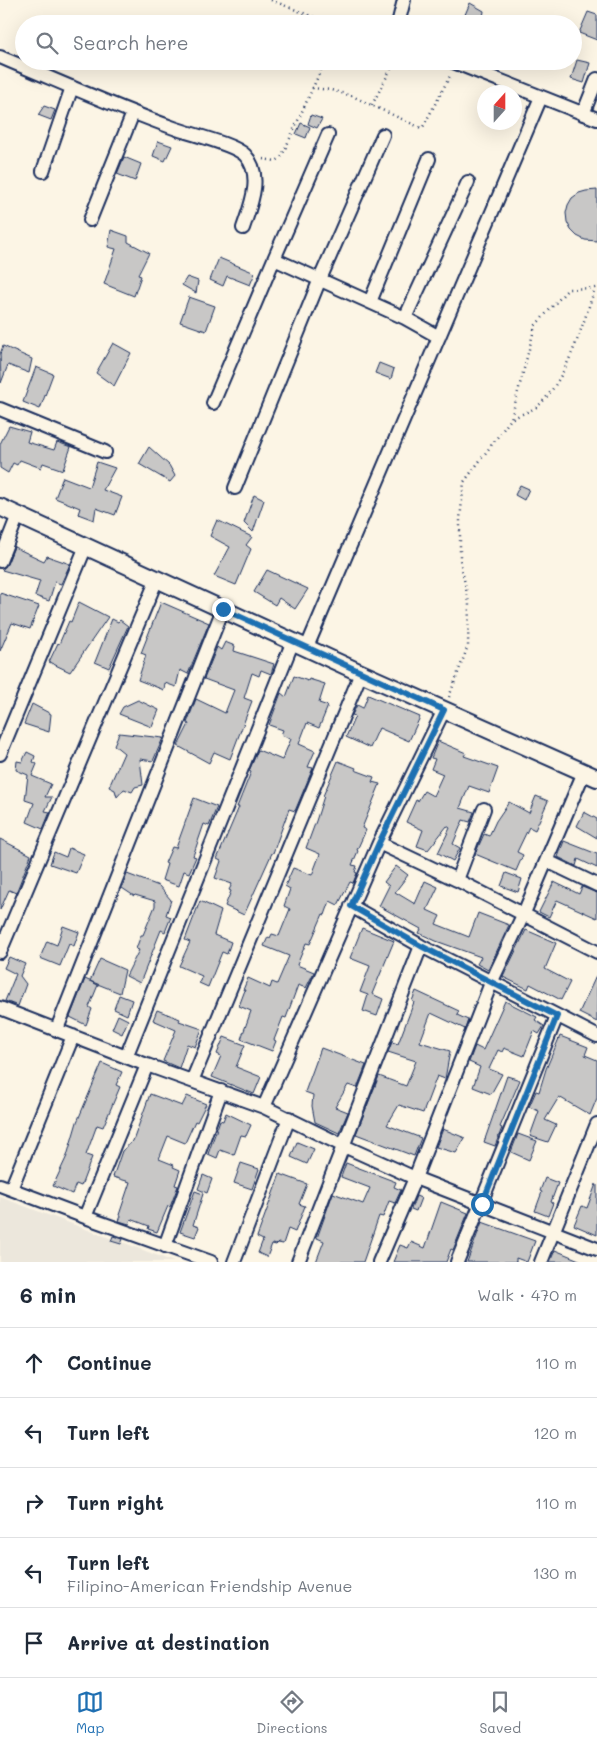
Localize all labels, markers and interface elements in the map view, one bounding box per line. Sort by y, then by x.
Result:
search box [15,15,582,70]
icon: search [33,29,61,57]
text: Search here [73,30,189,55]
north arrow [477,85,522,130]
route end [212,598,235,621]
route start [471,1193,494,1216]
text: 6 min [20,1281,76,1308]
text: Walk · 470 m [477,1284,577,1305]
icon: ahead [20,1349,48,1377]
text: Continue [67,1350,152,1375]
text: 110 m [535,1352,577,1373]
icon: left [20,1419,48,1447]
text: Turn left [67,1420,150,1445]
text: 120 m [533,1422,577,1443]
icon: right [20,1489,48,1517]
text: Turn right [67,1490,164,1515]
text: 110 m [535,1492,577,1513]
text: Turn left [67,1550,150,1575]
icon: left [20,1559,48,1587]
text: 130 m [533,1562,577,1583]
text: Filipino-American Friendship Avenue [67,1575,352,1596]
icon: arrive [20,1629,48,1657]
text: Arrive at destination [67,1630,270,1655]
tab: Map [76,1688,104,1737]
tab: Directions [256,1688,328,1737]
tab: Saved [479,1688,521,1737]

